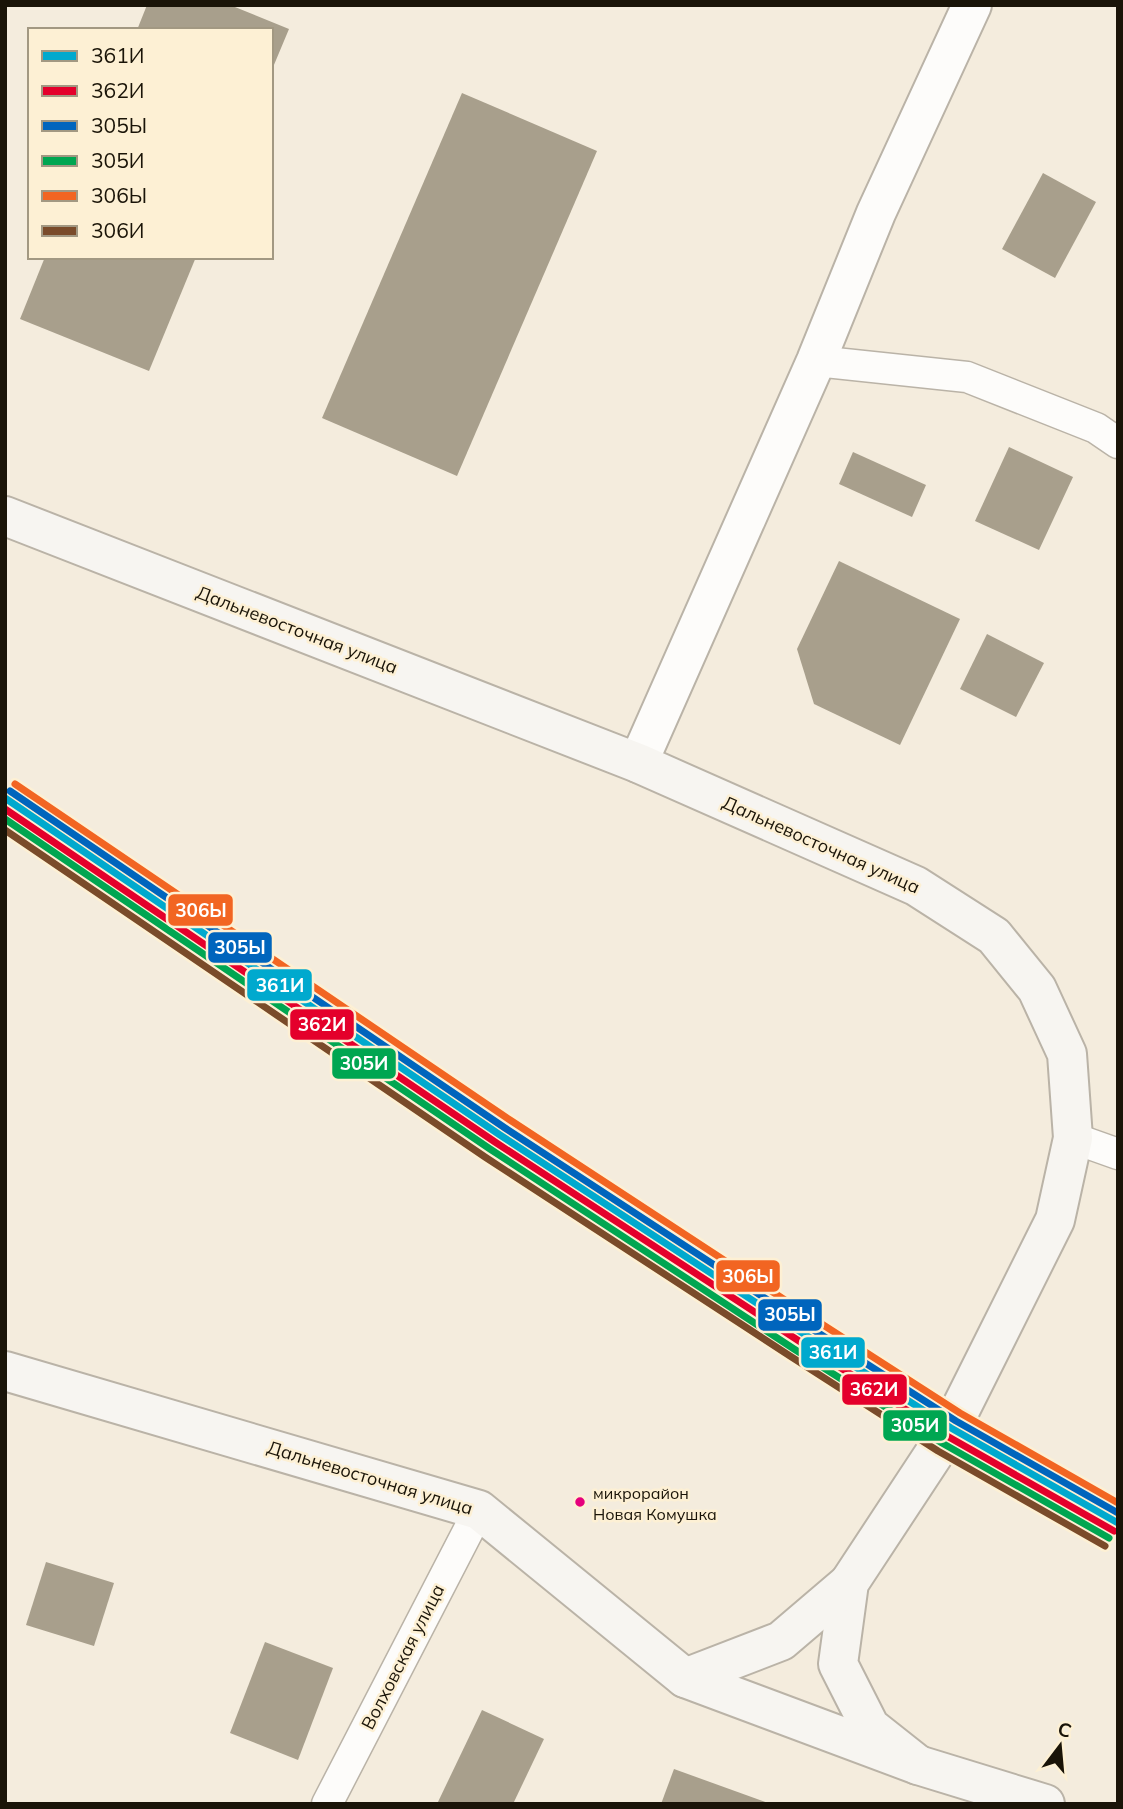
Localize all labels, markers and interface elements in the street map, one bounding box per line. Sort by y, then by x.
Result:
legend [28,28,273,259]
text: 361И [91,42,145,68]
text: 362И [91,77,145,103]
text: 305Ы [91,112,147,138]
text: 305И [91,147,145,173]
text: 306Ы [91,182,147,208]
text: 306И [91,217,145,243]
street label: Дальневосточная улица [193,581,401,679]
street label: Дальневосточная улица [719,791,924,899]
line badge: 306Ы [167,893,234,927]
text: 306Ы [175,898,227,922]
line badge: 305Ы [207,931,273,964]
text: 305Ы [214,935,266,959]
line badge: 361И [246,968,313,1002]
text: 361И [256,973,304,997]
line badge: 362И [289,1008,355,1041]
text: 362И [298,1012,346,1036]
line badge: 305И [331,1047,397,1080]
text: 305И [340,1051,388,1075]
line badge: 306Ы [715,1259,781,1293]
text: 306Ы [722,1264,774,1288]
line badge: 305Ы [757,1298,823,1332]
text: 305Ы [764,1302,816,1326]
line badge: 361И [800,1336,866,1369]
text: 361И [809,1340,857,1364]
line badge: 362И [841,1373,908,1406]
text: 362И [850,1377,898,1401]
line badge: 305И [882,1409,948,1442]
text: 305И [891,1413,939,1437]
street label: Дальневосточная улица [265,1435,476,1520]
place label: микрорайон Новая Комушка [593,1483,717,1524]
marker: микрорайон Новая Комушка [573,1495,587,1509]
street label: Волховская улица [356,1580,449,1733]
north arrow [1025,1711,1095,1781]
text: С [1055,1716,1074,1743]

